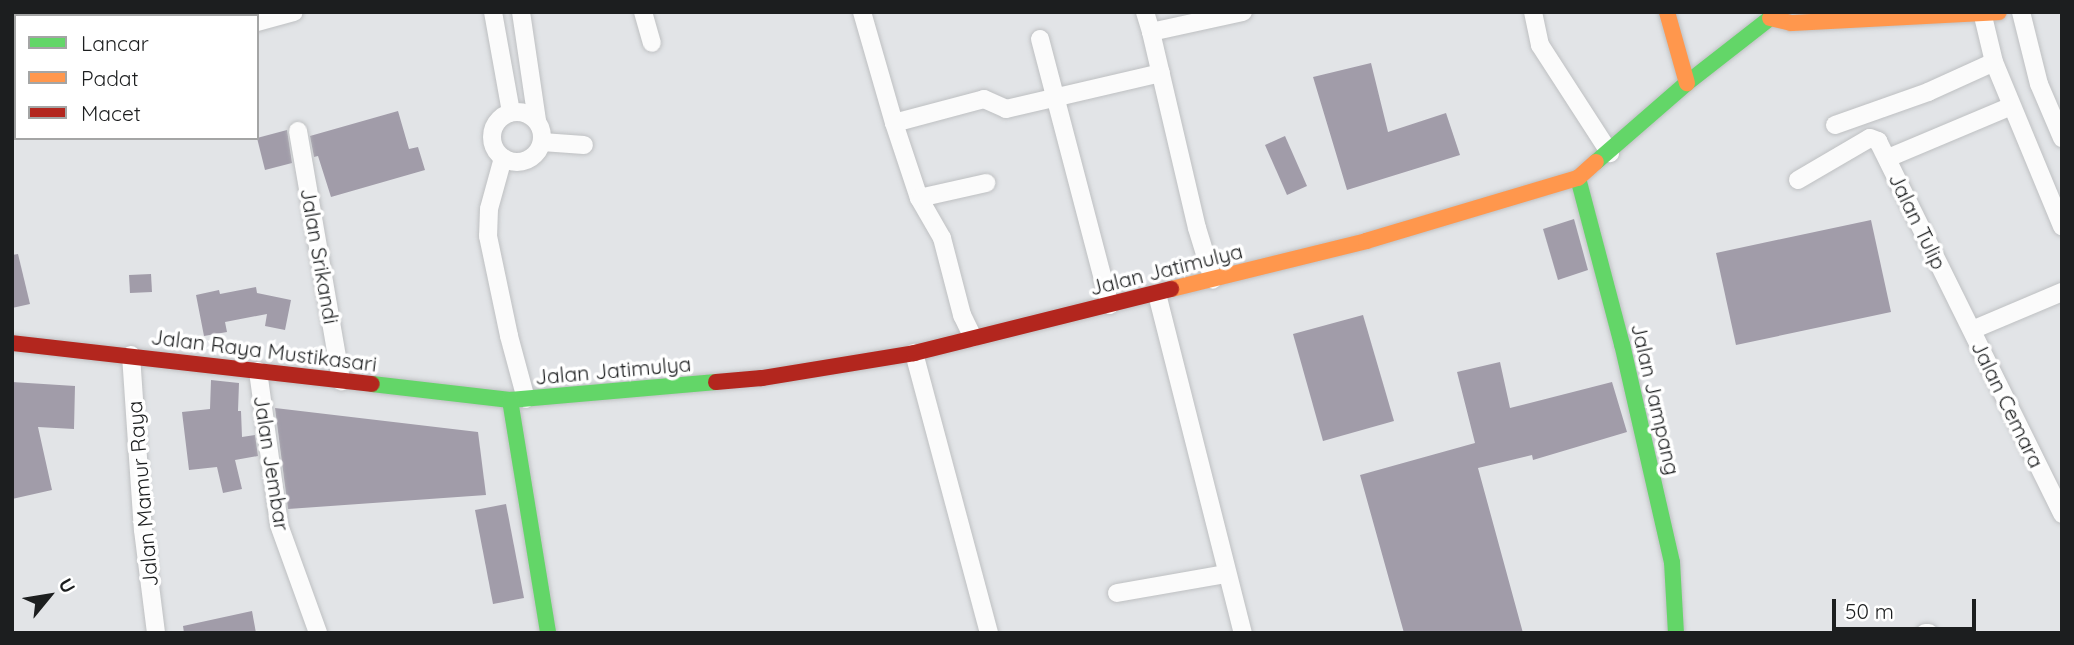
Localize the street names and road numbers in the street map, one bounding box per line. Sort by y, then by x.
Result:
street label: Jalan Tulip [1884,169,1952,273]
street label: Jalan Srikandi [296,186,344,326]
street label: Jalan Jatimulya [1087,238,1245,300]
street label: Jalan Jampang [1626,321,1686,477]
street label: Jalan Raya Mustikasari [150,324,378,376]
street label: Jalan Cemara [1966,336,2050,472]
street label: Jalan Jatimulya [534,351,692,389]
street label: Jalan Jembar [249,394,295,532]
street label: Jalan Mamur Raya [121,400,163,588]

